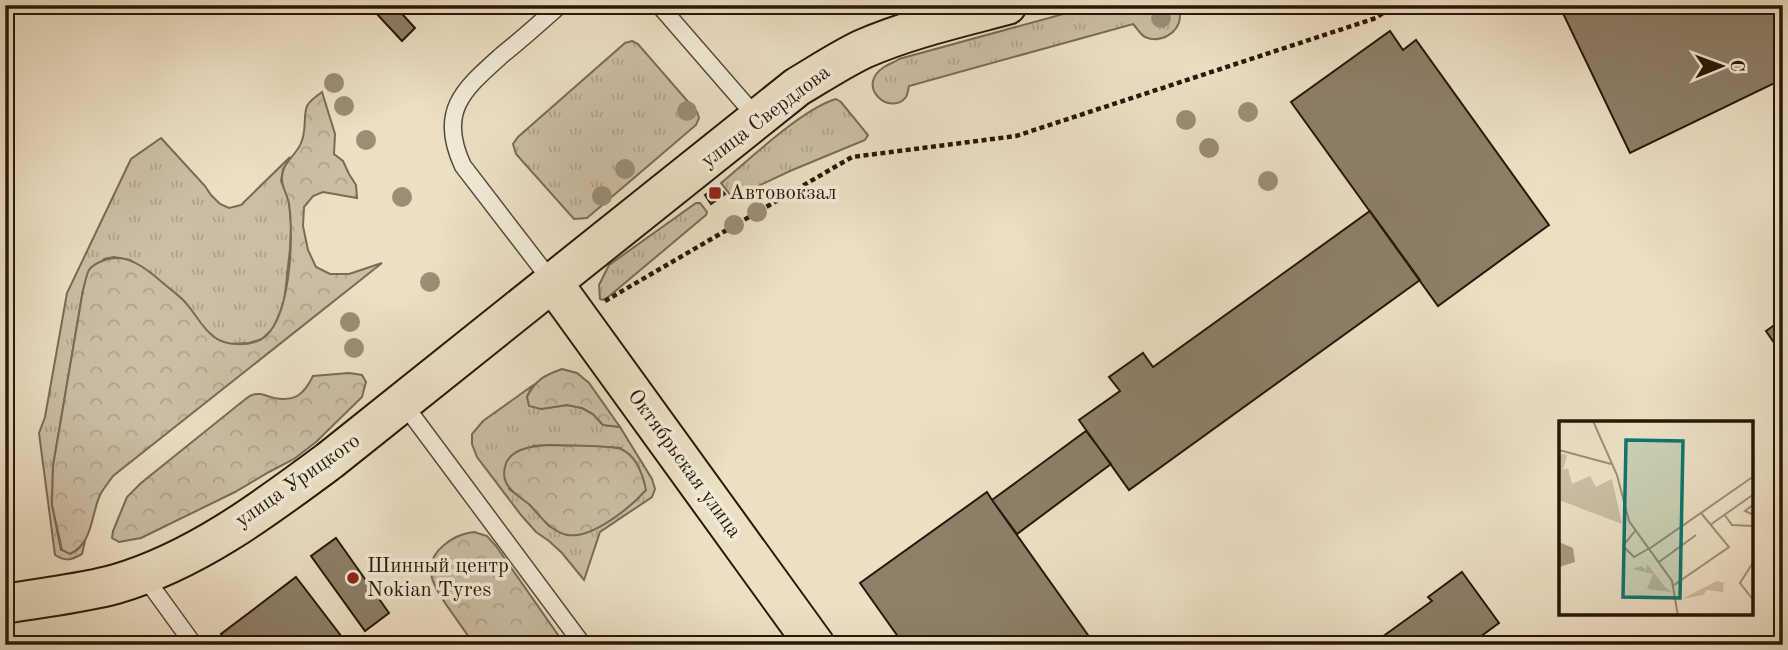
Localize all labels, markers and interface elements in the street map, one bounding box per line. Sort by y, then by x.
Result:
north arrow [1686,32,1756,102]
text: С [1726,59,1745,72]
street label: улица Свердлова [698,62,834,172]
place label: Автовокзал [729,183,837,204]
marker: Автовокзал [707,185,723,201]
street label: Октябрьская улица [623,386,745,542]
inset map [1559,421,1753,615]
street label: улица Урицкого [232,430,364,532]
place label: Шинный центр Nokian Tyres [367,556,509,601]
marker: Шинный центр Nokian Tyres [345,570,361,586]

